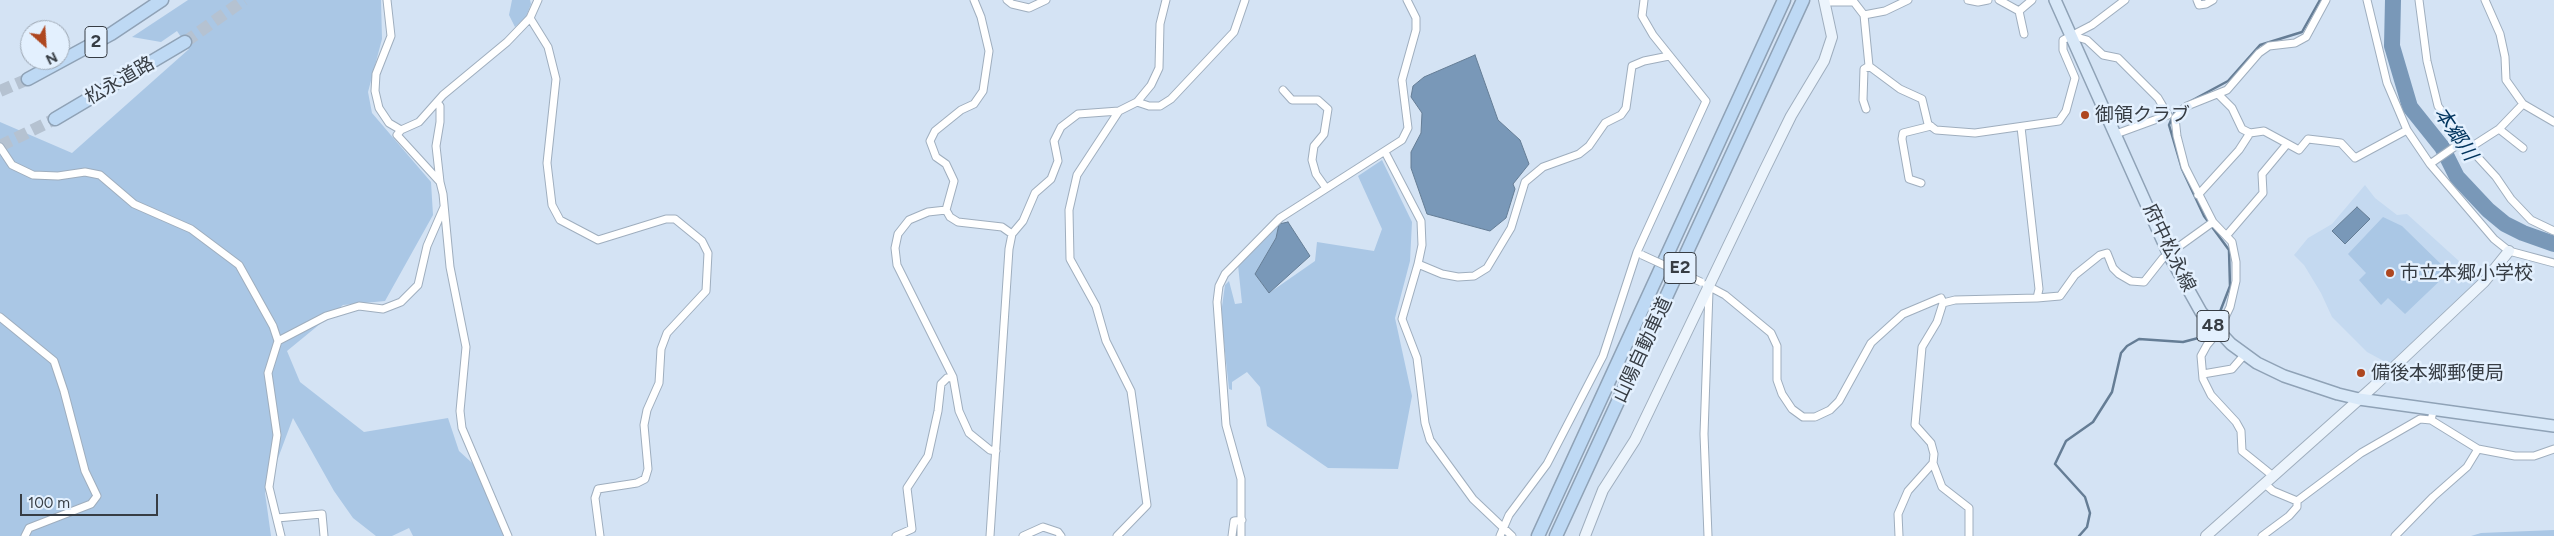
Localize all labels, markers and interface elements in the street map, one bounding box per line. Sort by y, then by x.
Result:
north arrow [20,20,70,70]
road number: 2 [85,27,107,58]
text: N [43,48,60,68]
street label: 松永道路 [81,52,159,110]
water label: 本郷川 [2428,102,2482,166]
place label: 御領クラブ [2095,104,2190,126]
marker: 御領クラブ [2079,109,2091,121]
street label: 府中松永線 [2138,200,2200,296]
road number: E2 [1664,252,1696,284]
place label: 市立本郷小学校 [2400,262,2533,284]
marker: 市立本郷小学校 [2384,267,2396,279]
street label: 山陽自動車道 [1609,294,1677,406]
road number: 48 [2197,310,2229,342]
place label: 備後本郷郵便局 [2371,362,2504,384]
marker: 備後本郷郵便局 [2355,367,2367,379]
scale bar [22,484,160,516]
text: 100 m [28,494,70,512]

